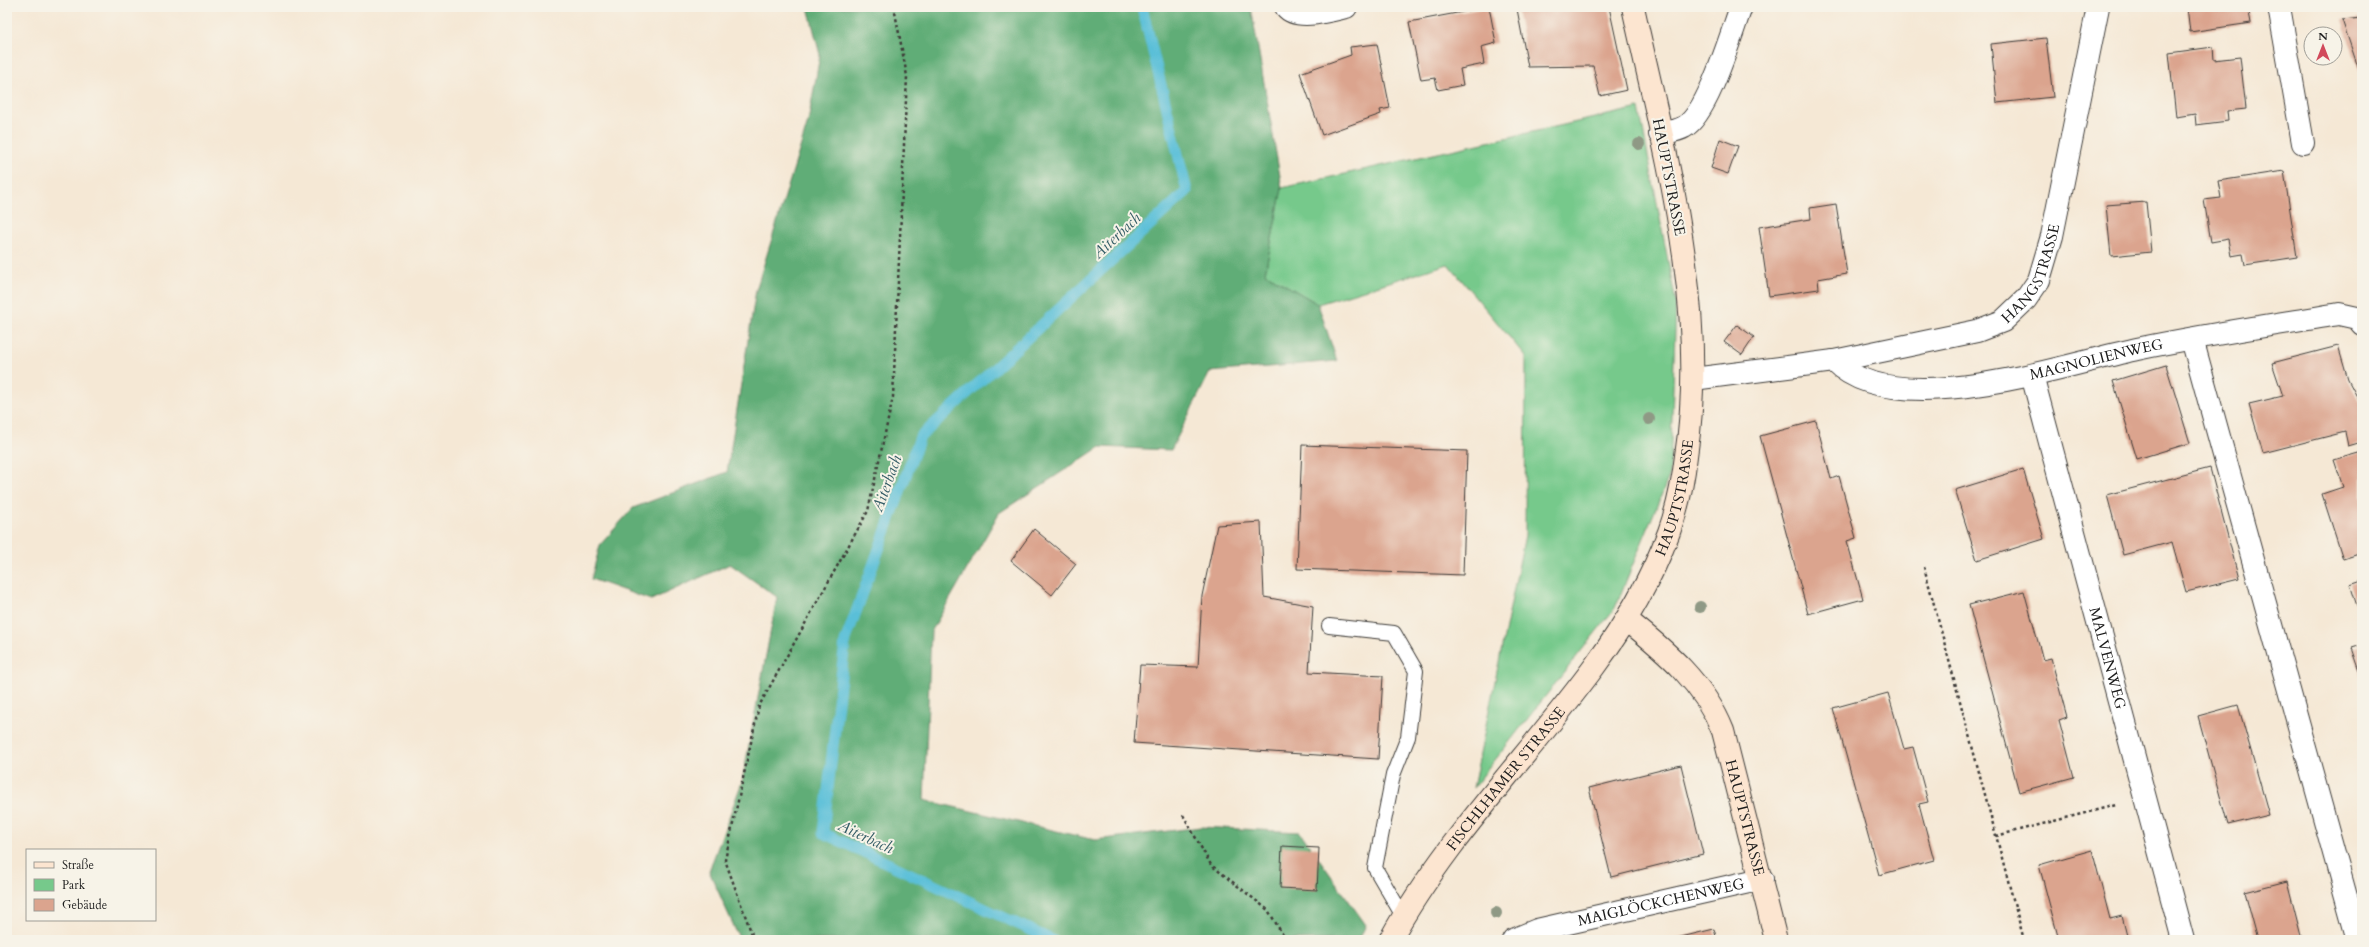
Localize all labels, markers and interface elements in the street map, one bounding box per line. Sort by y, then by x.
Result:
north arrow [2303,26,2343,66]
text: N [2318,29,2328,44]
street label: HAUPTSTRASSE [1648,117,1690,237]
water label: Aiterbach [1087,207,1146,265]
street label: HANGSTRASSE [1997,222,2064,328]
street label: MAGNOLIENWEG [2028,334,2165,385]
street label: HAUPTSTRASSE [1651,438,1698,559]
water label: Aiterbach [866,452,907,516]
street label: MALVENWEG [2084,605,2131,711]
street label: FISCHLHAMER STRASSE [1442,702,1570,855]
street label: HAUPTSTRASSE [1721,757,1769,878]
water label: Aiterbach [833,814,897,859]
legend [26,849,156,921]
text: Straße [62,857,94,873]
street label: MAIGLÖCKCHENWEG [1576,873,1746,931]
text: Park [62,877,86,893]
text: Gebäude [62,897,107,913]

